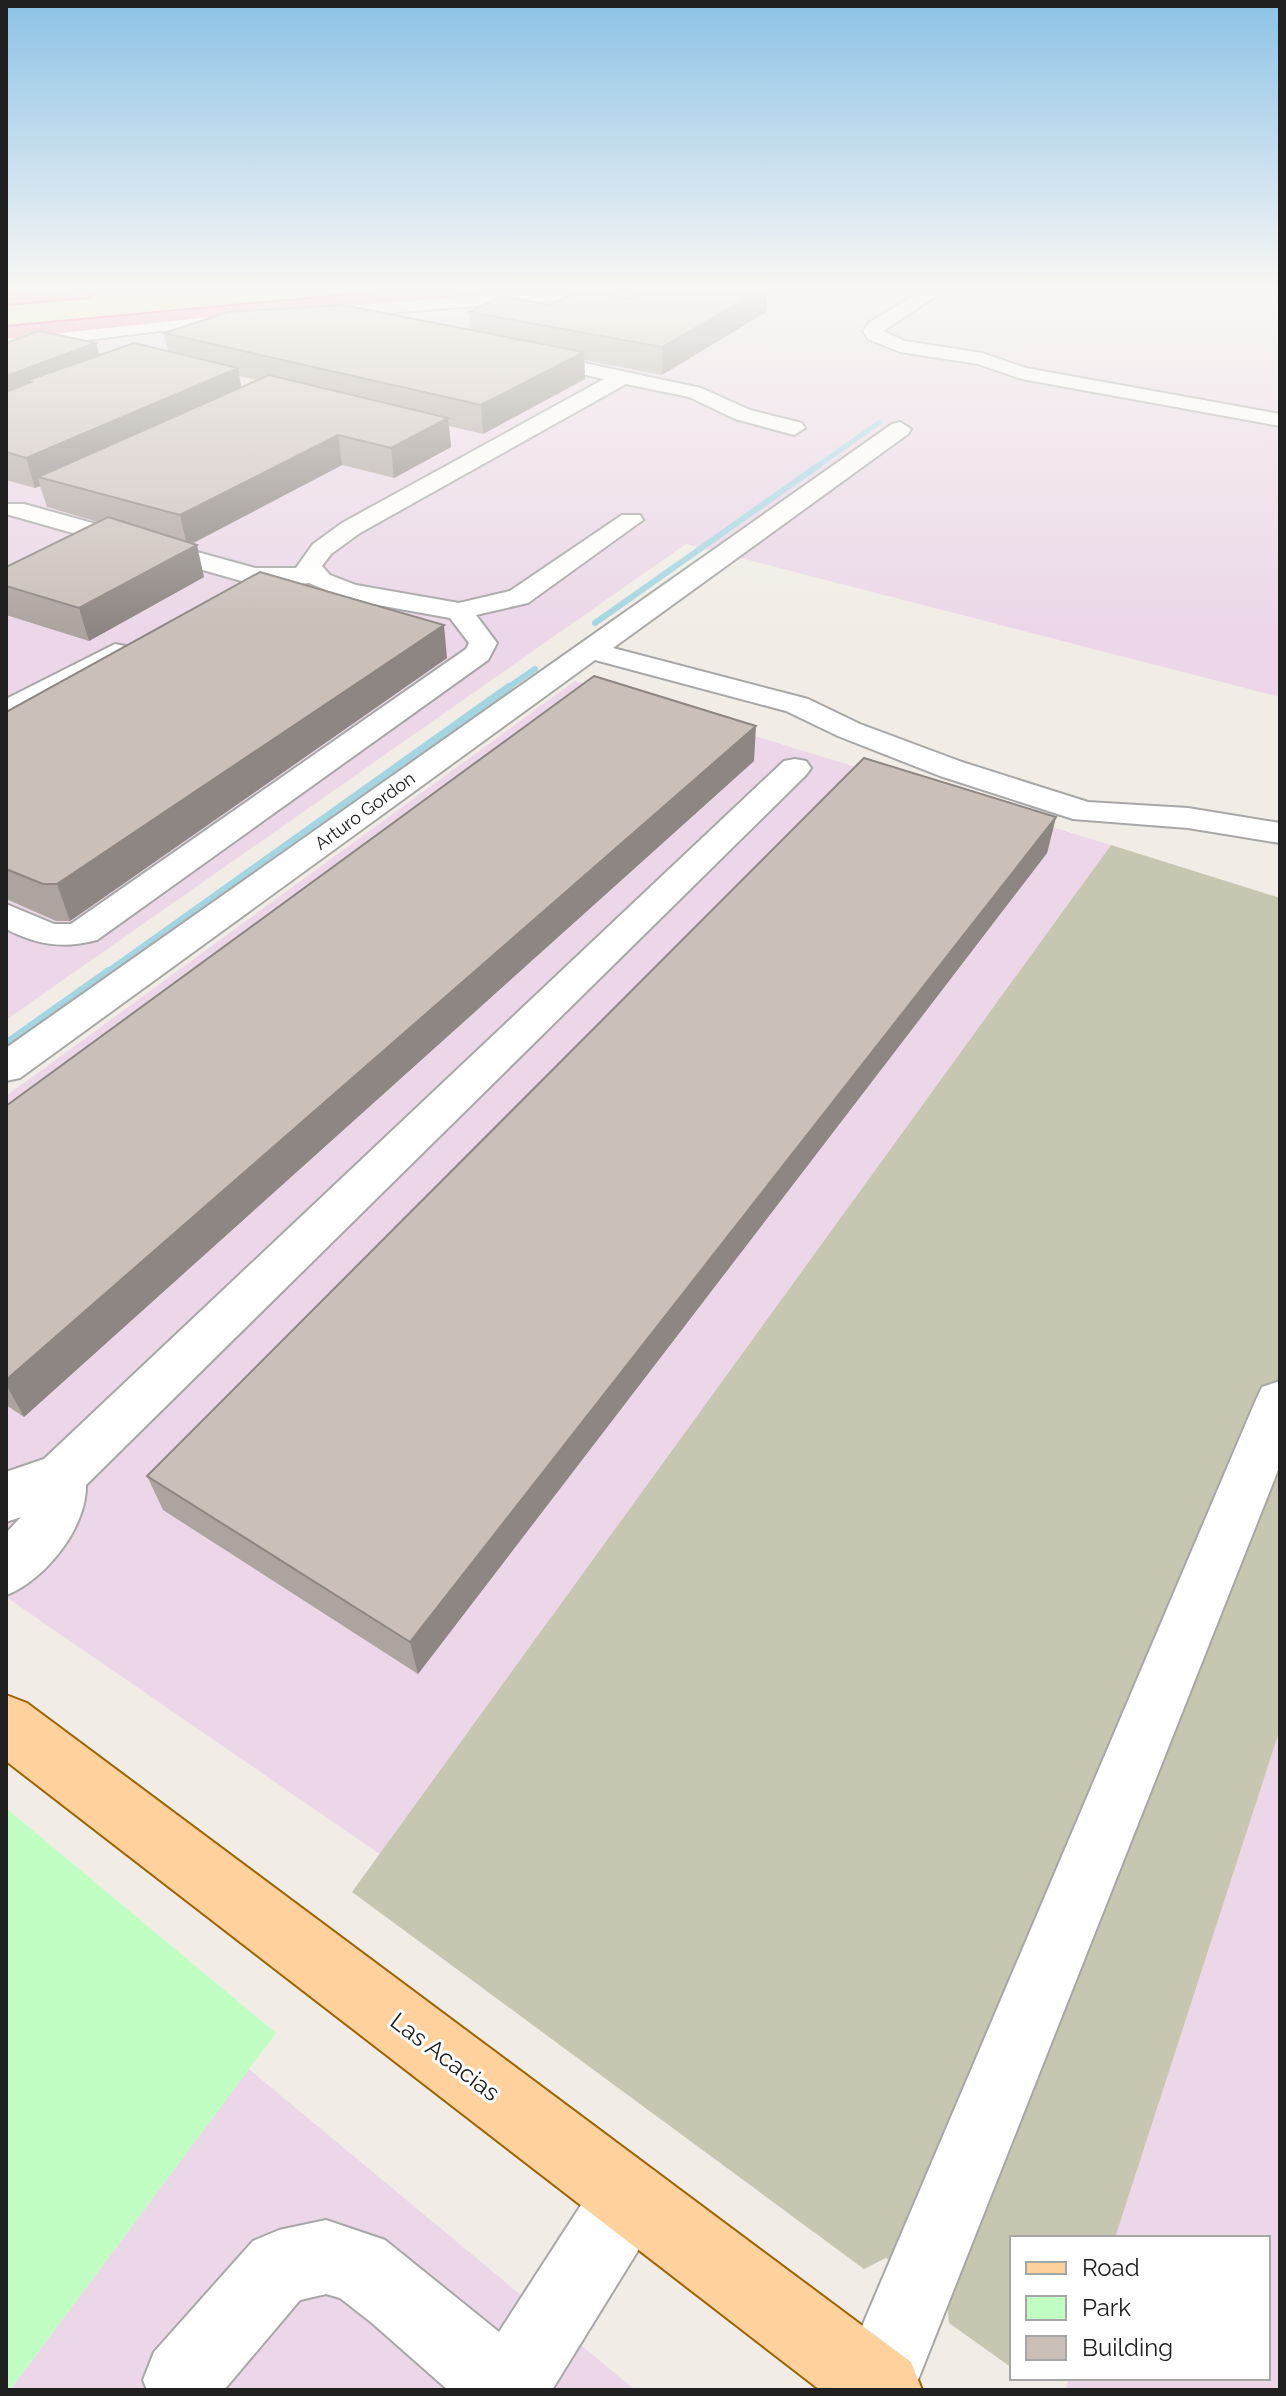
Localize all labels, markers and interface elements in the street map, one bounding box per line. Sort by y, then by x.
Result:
street label: Arturo Gordon [311,767,419,854]
street label: Las Acacias [385,2006,506,2107]
legend [1010,2236,1270,2380]
text: Road [1082,2253,1140,2282]
text: Park [1082,2293,1131,2322]
text: Building [1082,2333,1173,2362]

